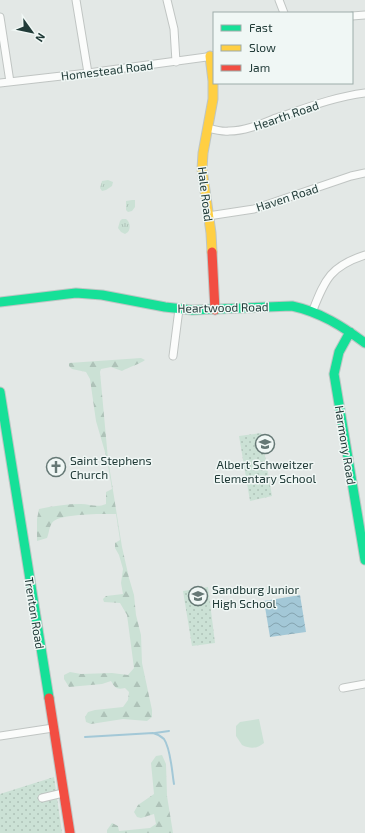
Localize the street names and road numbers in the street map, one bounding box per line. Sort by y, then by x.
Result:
street label: Homestead Road [60,57,154,83]
street label: Hearth Road [252,97,320,133]
street label: Hale Road [196,166,216,222]
street label: Haven Road [254,180,320,214]
street label: Heartwood Road [177,299,269,315]
street label: Harmony Road [333,404,359,486]
street label: Trenton Road [22,576,48,650]

